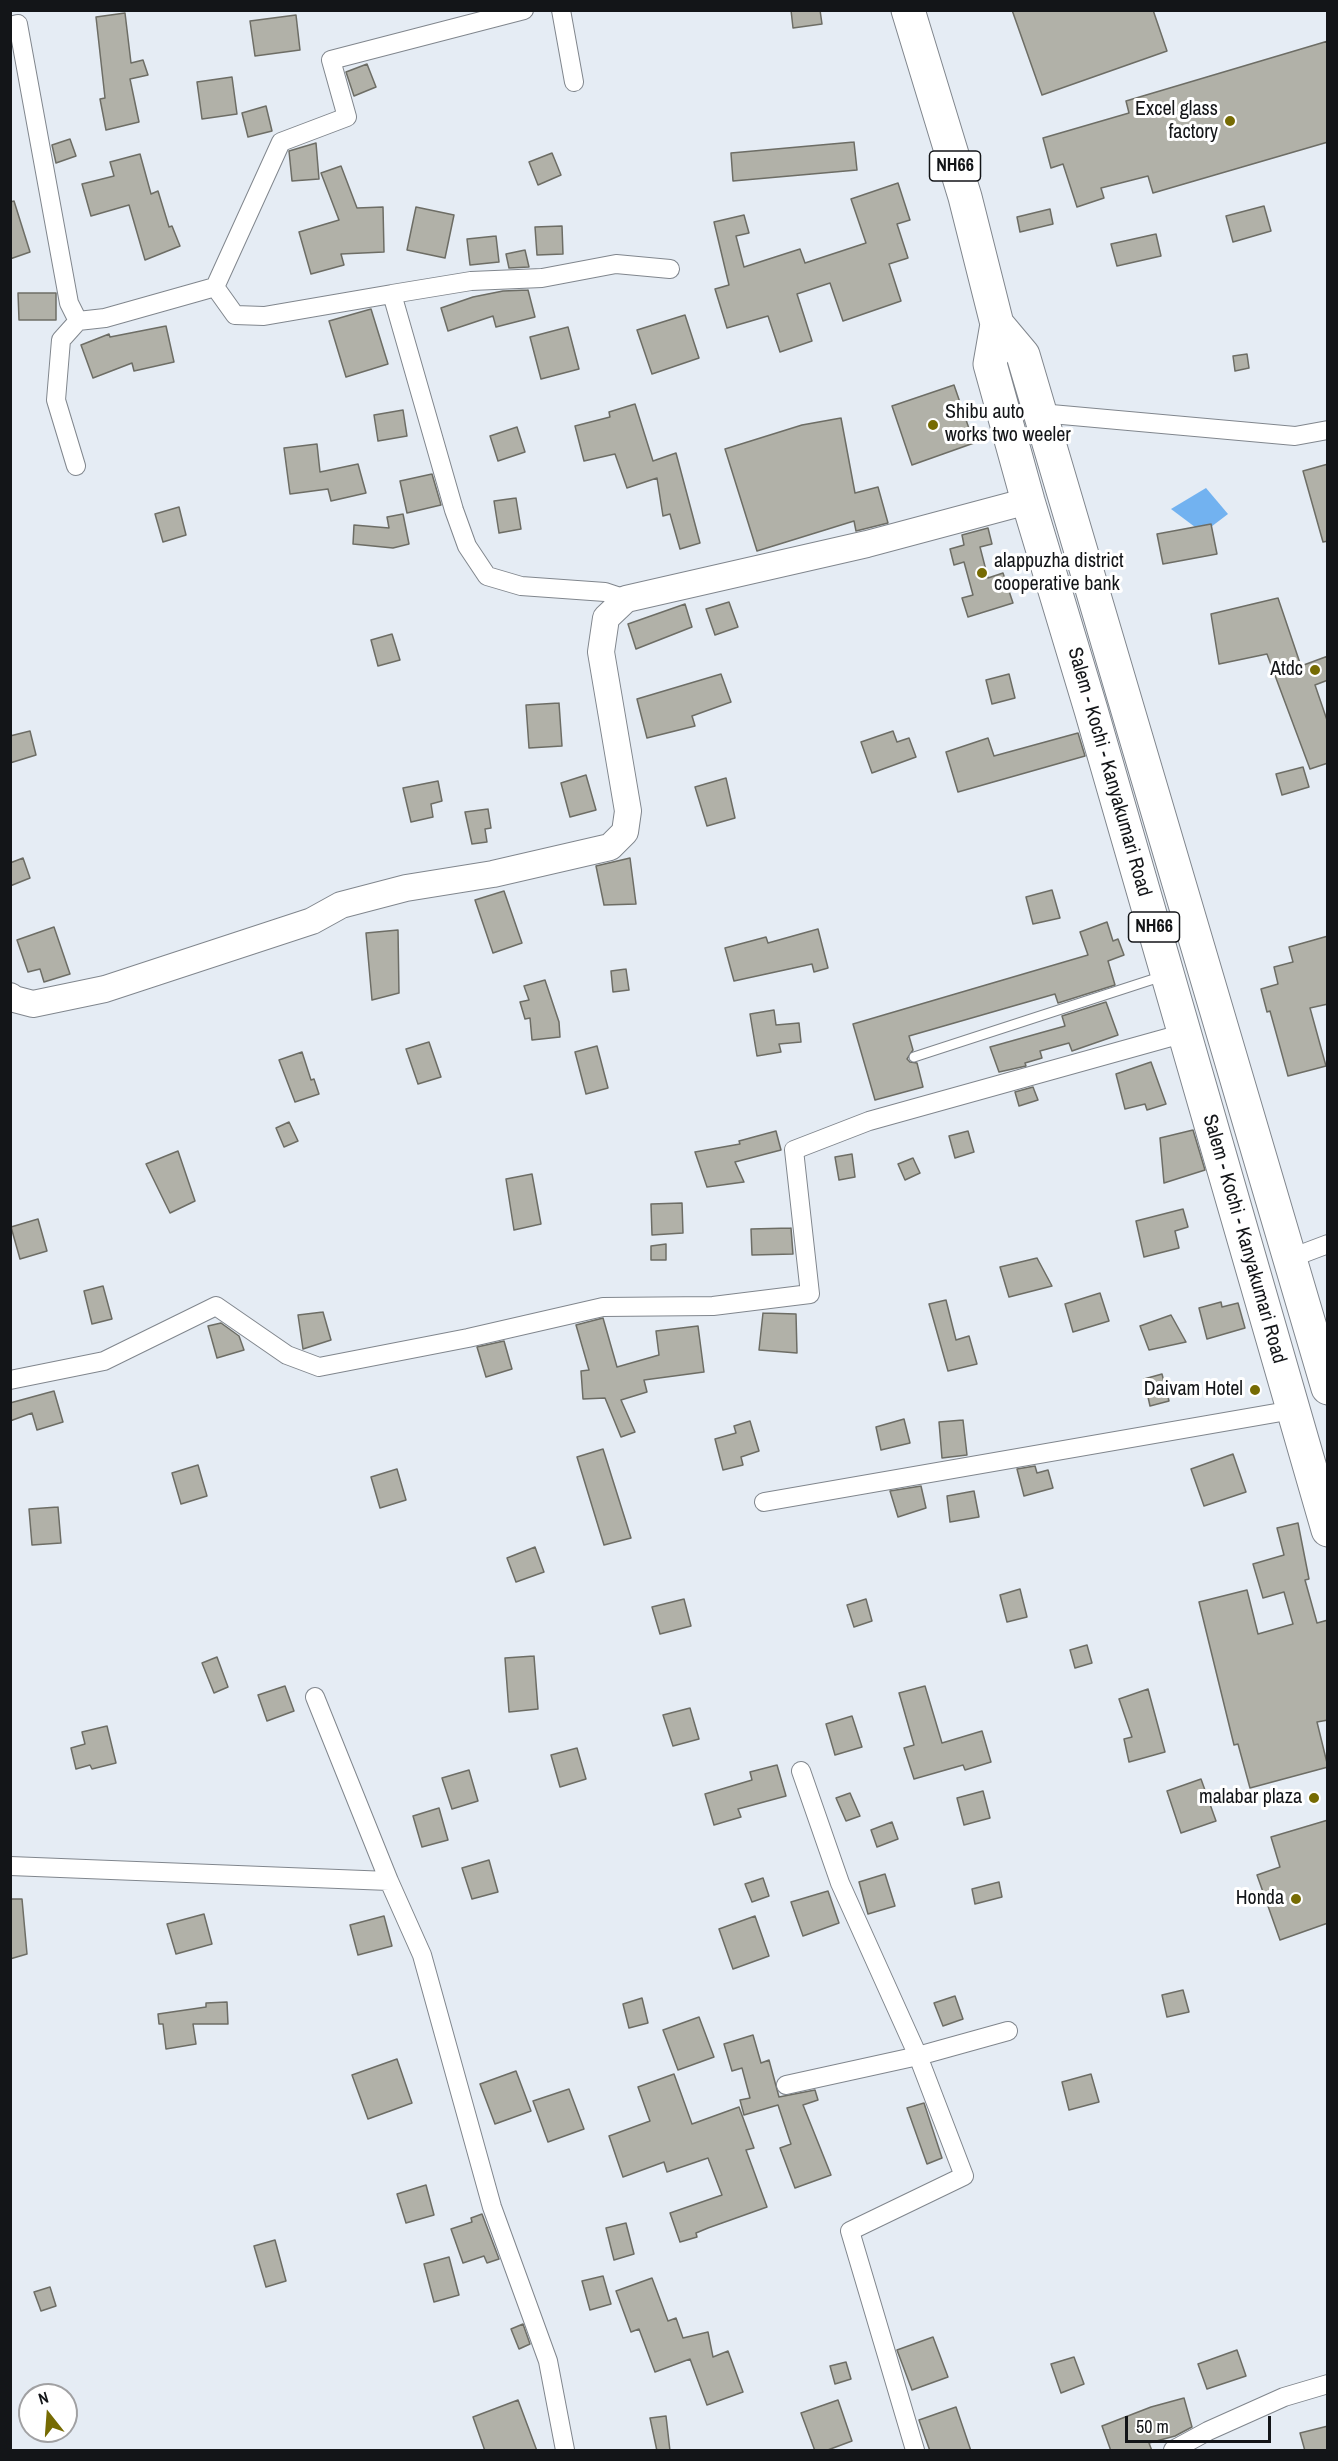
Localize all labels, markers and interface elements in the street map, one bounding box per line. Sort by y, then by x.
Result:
place label: Excel glass factory [1135,98,1218,145]
marker: Excel glass factory [1223,114,1237,128]
road number: NH66 [930,151,980,181]
place label: Shibu auto works two weeler [945,401,1071,448]
marker: Shibu auto works two weeler [926,418,940,432]
place label: alappuzha district cooperative bank [994,550,1123,597]
marker: alappuzha district cooperative bank [975,566,989,580]
street label: Salem - Kochi - Kanyakumari Road [1062,645,1156,899]
place label: Atdc [1270,658,1303,682]
marker: Atdc [1308,663,1322,677]
road number: NH66 [1128,912,1180,942]
street label: Salem - Kochi - Kanyakumari Road [1197,1112,1291,1366]
place label: Daivam Hotel [1144,1378,1243,1402]
marker: Daivam Hotel [1248,1383,1262,1397]
place label: malabar plaza [1199,1786,1302,1810]
marker: malabar plaza [1307,1791,1321,1805]
place label: Honda [1236,1887,1284,1911]
marker: Honda [1289,1892,1303,1906]
north arrow [18,2383,78,2443]
text: N [36,2386,51,2410]
scale bar [1128,2404,1274,2442]
text: 50 m [1136,2414,1169,2439]

